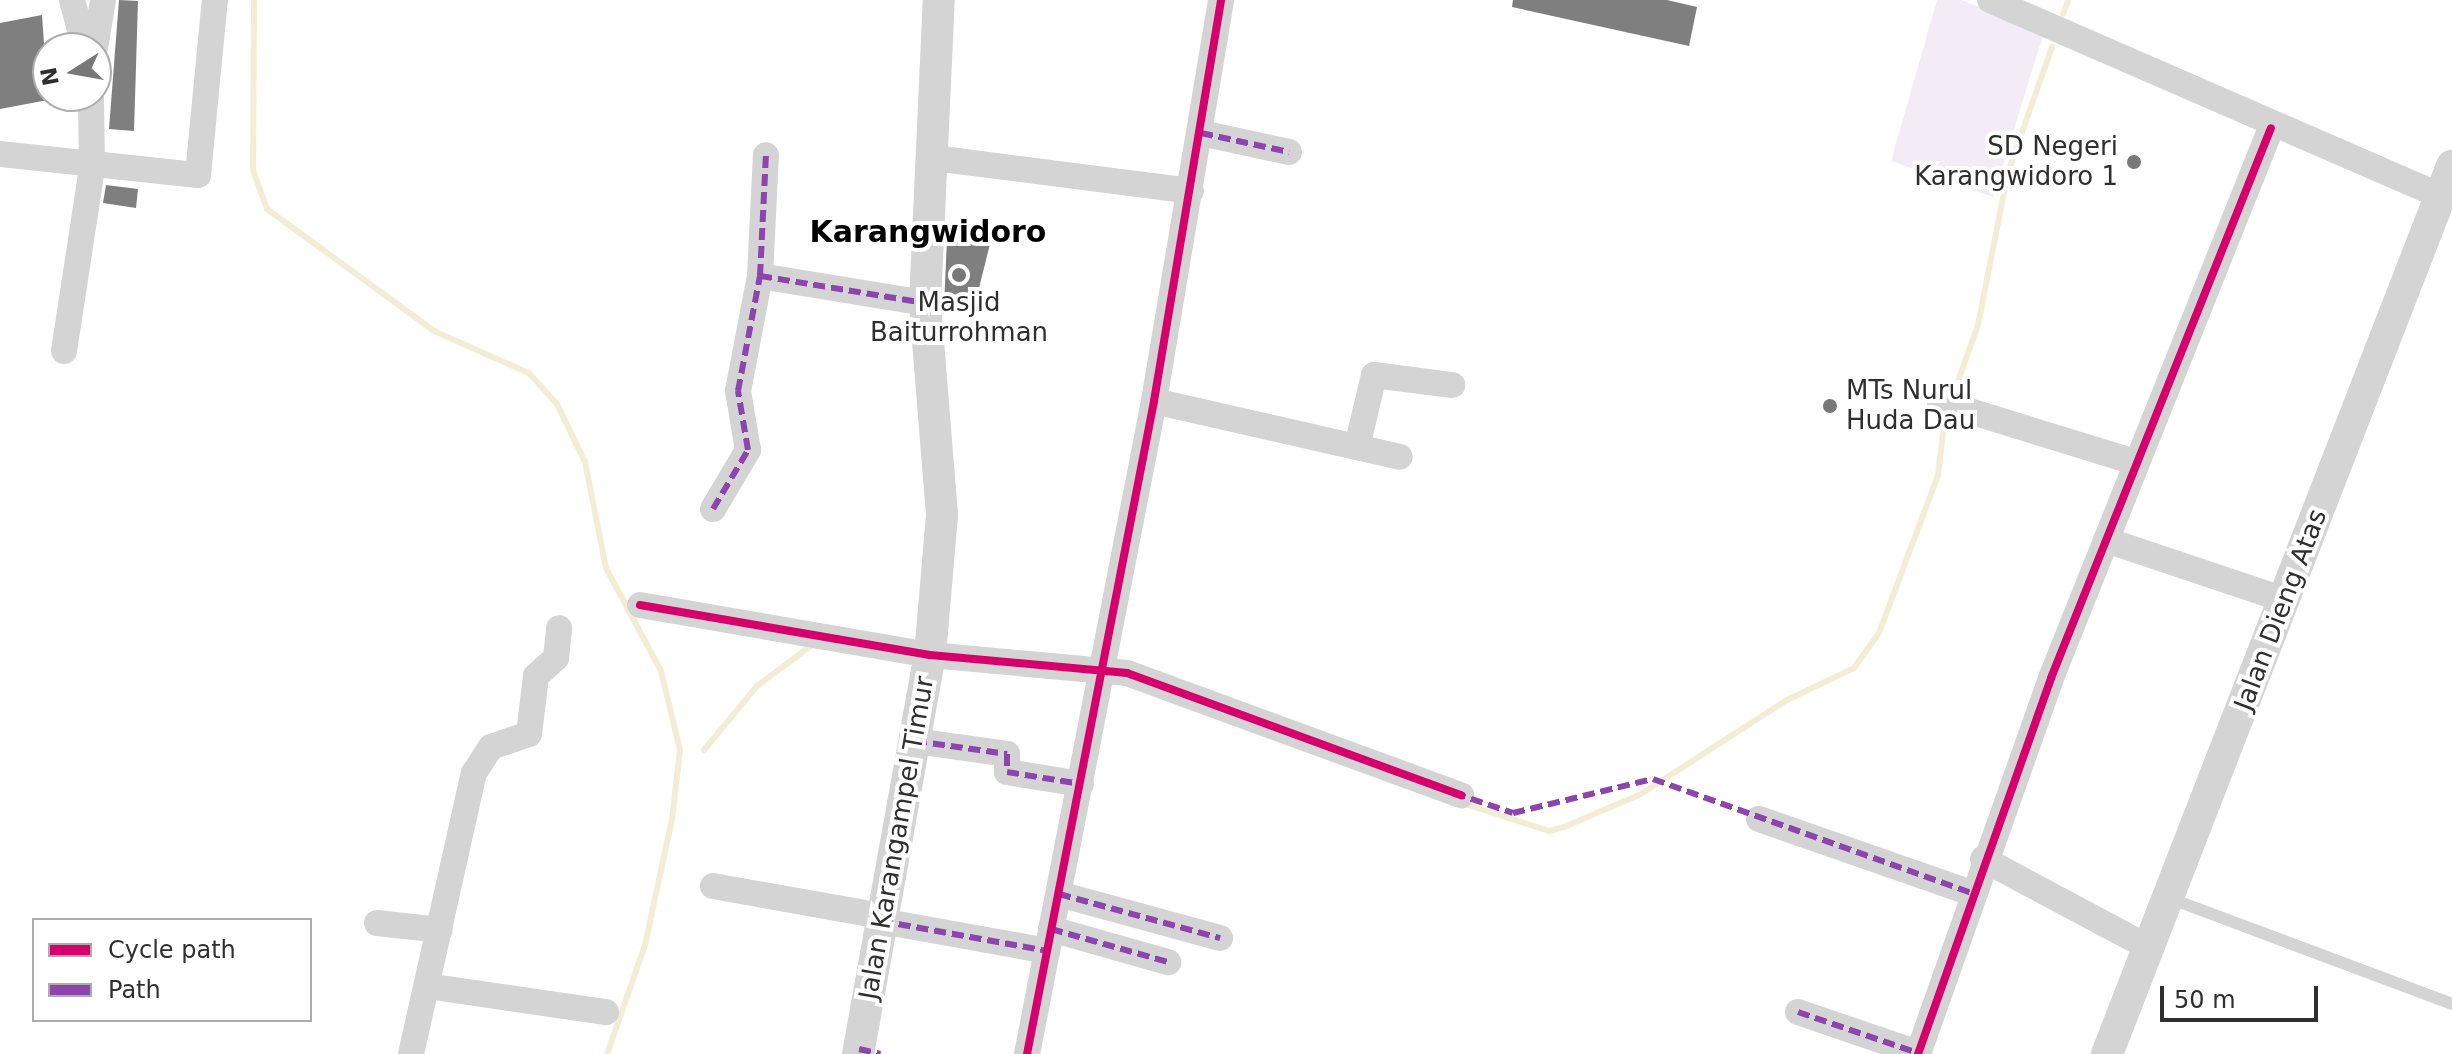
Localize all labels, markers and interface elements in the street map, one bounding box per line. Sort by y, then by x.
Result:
north arrow [32,32,112,112]
text: N [36,65,64,88]
place label: SD Negeri Karangwidoro 1 [1914,131,2118,192]
marker: SD Negeri Karangwidoro 1 [2125,153,2143,171]
district label: Karangwidoro [810,214,1046,250]
marker: Masjid Baiturrohman [950,266,968,284]
place label: Masjid Baiturrohman [870,287,1048,348]
place label: MTs Nurul Huda Dau [1846,375,1975,436]
marker: MTs Nurul Huda Dau [1821,397,1839,415]
street label: Jalan Dieng Atas [2228,505,2334,715]
street label: Jalan Karangampel Timur [853,674,941,1002]
legend [32,918,312,1022]
text: Cycle path [108,936,236,964]
scale bar [2164,970,2322,1020]
text: Path [108,976,161,1004]
text: 50 m [2174,986,2236,1014]

